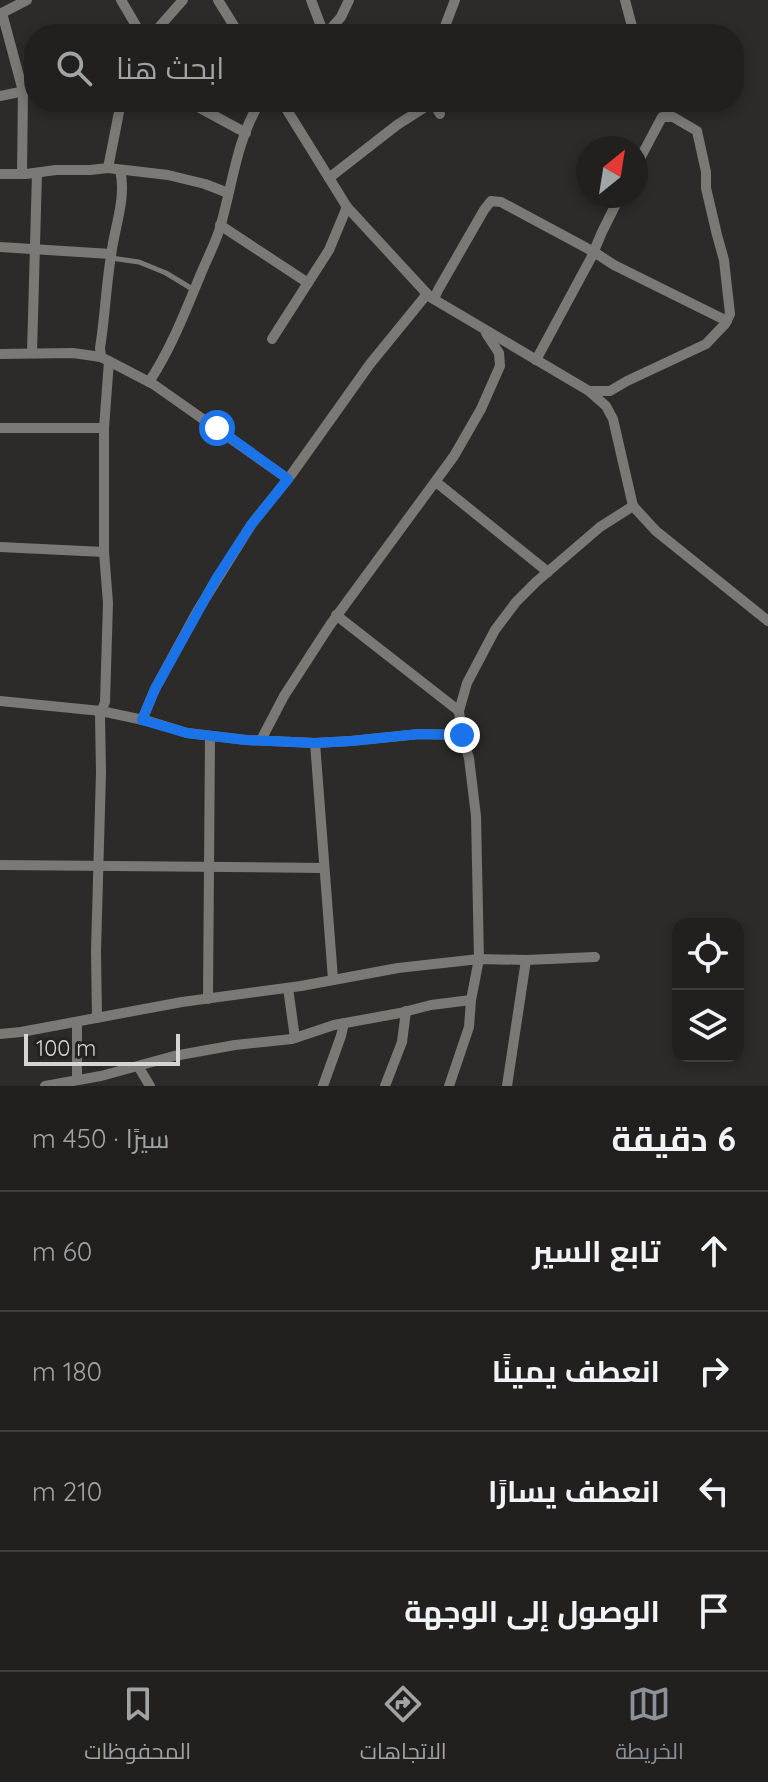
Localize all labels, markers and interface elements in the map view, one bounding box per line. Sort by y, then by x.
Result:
search box [24,24,744,112]
icon: search [52,46,96,90]
text: ابحث هنا [116,49,224,87]
north arrow [576,136,648,208]
route start [199,410,235,446]
route end [444,717,480,753]
map controls [672,918,744,1062]
button: locate [672,918,744,990]
button: layers [672,990,744,1062]
scale bar [24,1030,180,1066]
text: 100 m [36,1034,96,1062]
text: 6 دقيقة [612,1117,736,1160]
text: سيرًا · 450 m [32,1122,170,1155]
icon: ahead [692,1229,736,1273]
text: تابع السير [532,1232,660,1270]
text: 60 m [32,1235,92,1268]
icon: right [692,1349,736,1393]
text: انعطف يمينًا [492,1352,660,1390]
text: 180 m [32,1355,102,1388]
icon: left [692,1469,736,1513]
text: انعطف يسارًا [488,1472,660,1510]
text: 210 m [32,1475,102,1508]
icon: arrive [692,1589,736,1633]
text: الوصول إلى الوجهة [404,1592,660,1630]
tab: المحفوظات [84,1682,191,1772]
tab: الاتجاهات [360,1682,447,1772]
tab: الخريطة [615,1682,684,1772]

